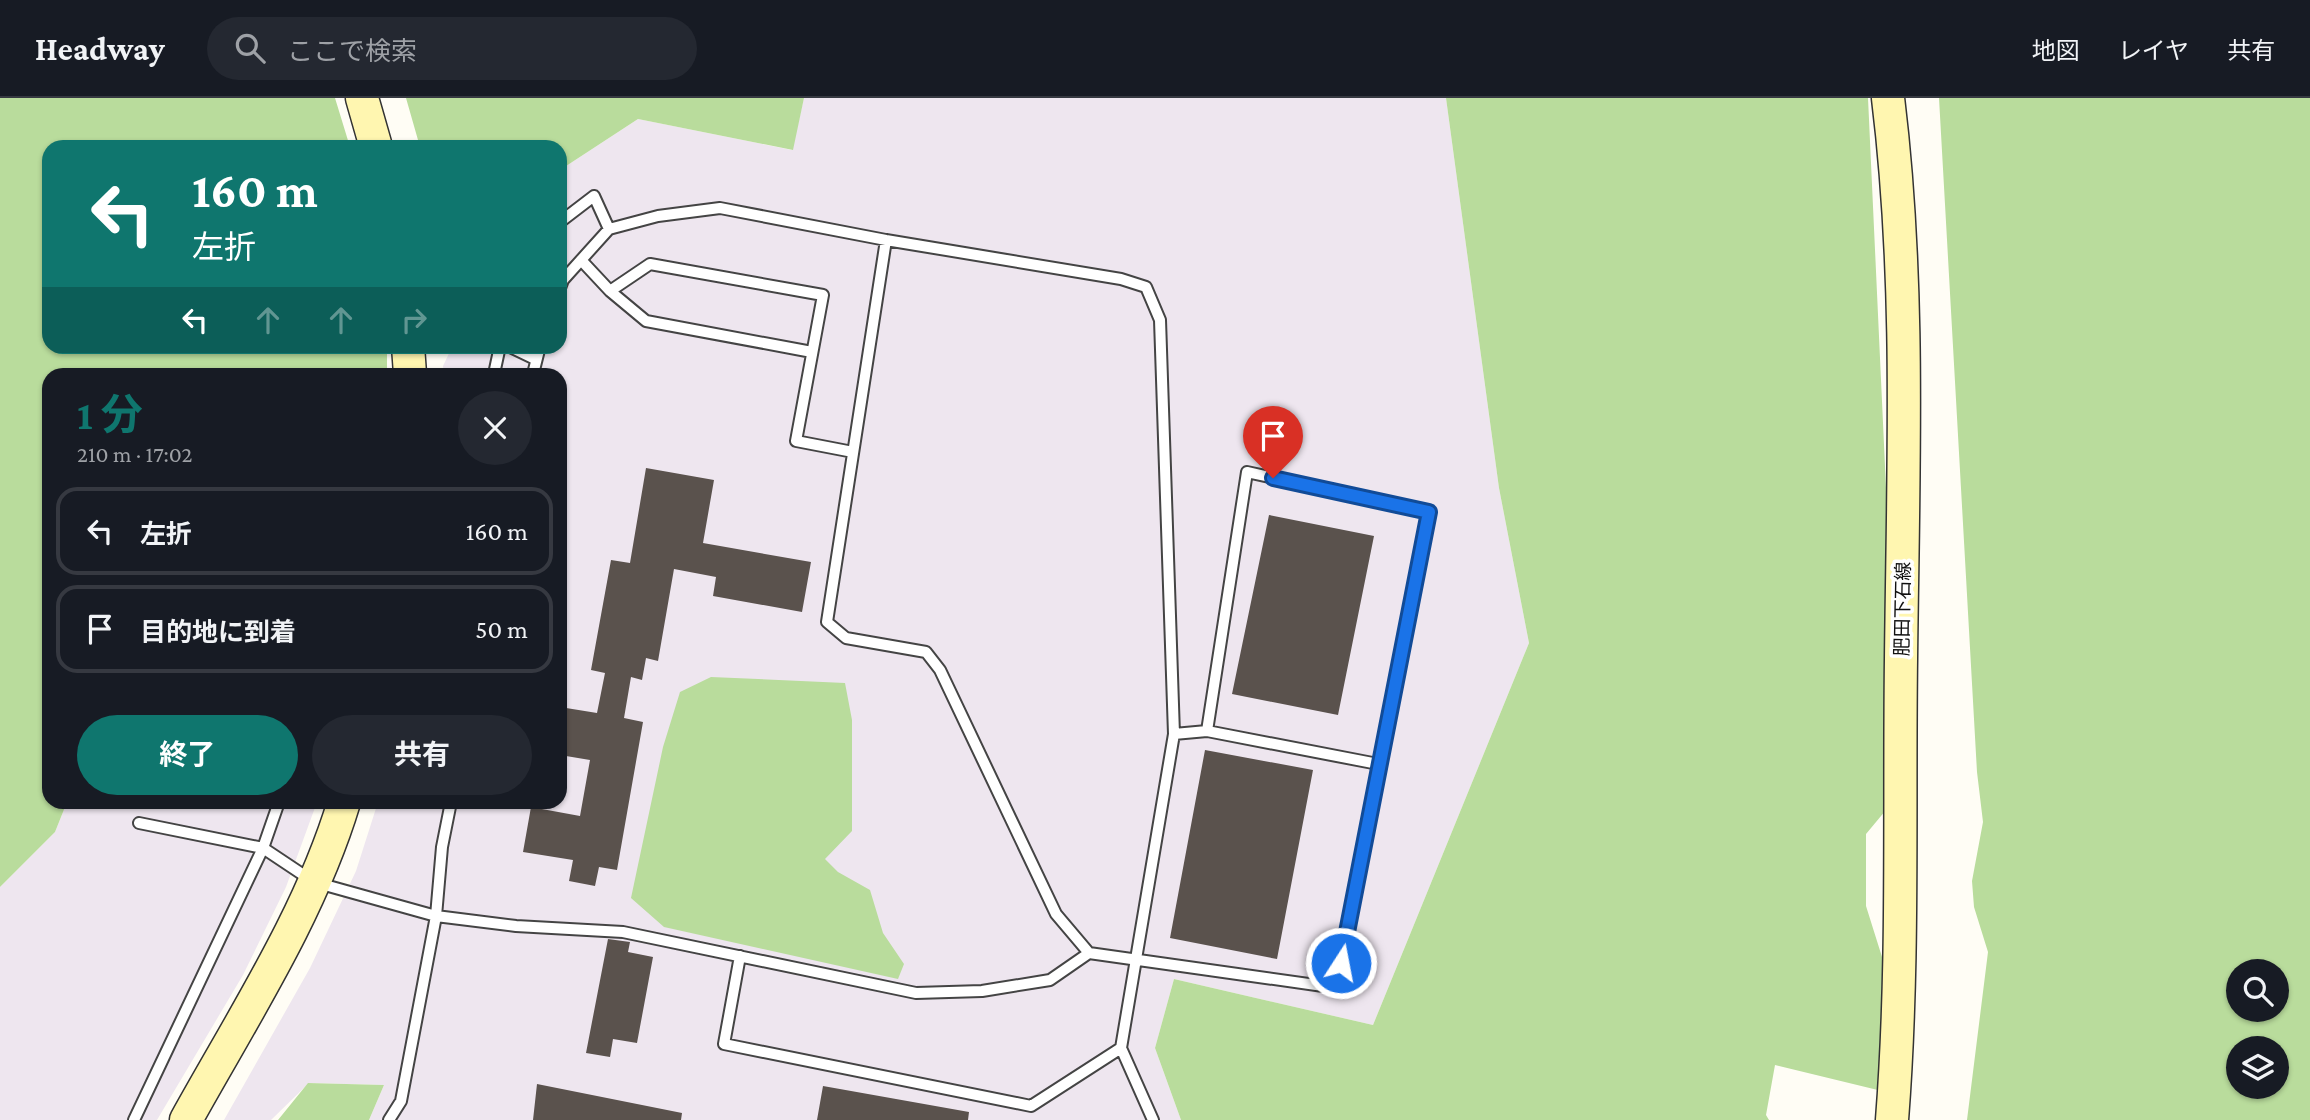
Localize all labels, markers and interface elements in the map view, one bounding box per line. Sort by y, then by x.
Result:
search box [207,17,697,80]
icon: search [231,29,269,67]
text: Headway [35,30,165,67]
text: ここで検索 [287,37,417,66]
text: 地図 [2032,37,2080,64]
text: レイヤ [2118,37,2189,64]
text: 共有 [2227,37,2275,64]
text: 160 m [192,163,318,218]
icon: left [77,168,168,259]
text: 左折 [192,229,256,265]
icon: left [176,301,214,339]
icon: ahead [249,301,287,339]
icon: ahead [322,301,360,339]
icon: right [395,301,433,339]
text: 1 分 [77,391,143,438]
button: close [458,391,532,465]
pin [1243,406,1303,478]
icon: arrive [1254,417,1292,455]
text: 210 m · 17:02 [77,441,192,467]
icon: left [81,512,119,550]
text: 160 m [466,517,528,546]
text: 左折 [140,520,192,549]
street label: 肥田下石線 [1891,561,1914,657]
icon: arrive [81,610,119,648]
text: 50 m [475,615,528,644]
text: 目的地に到着 [140,618,296,647]
button: 終了 [77,715,298,795]
button: 共有 [312,715,532,795]
position arrow [1304,926,1378,1000]
map controls [2226,959,2289,1099]
button: search [2226,959,2289,1022]
button: layers [2226,1036,2289,1099]

